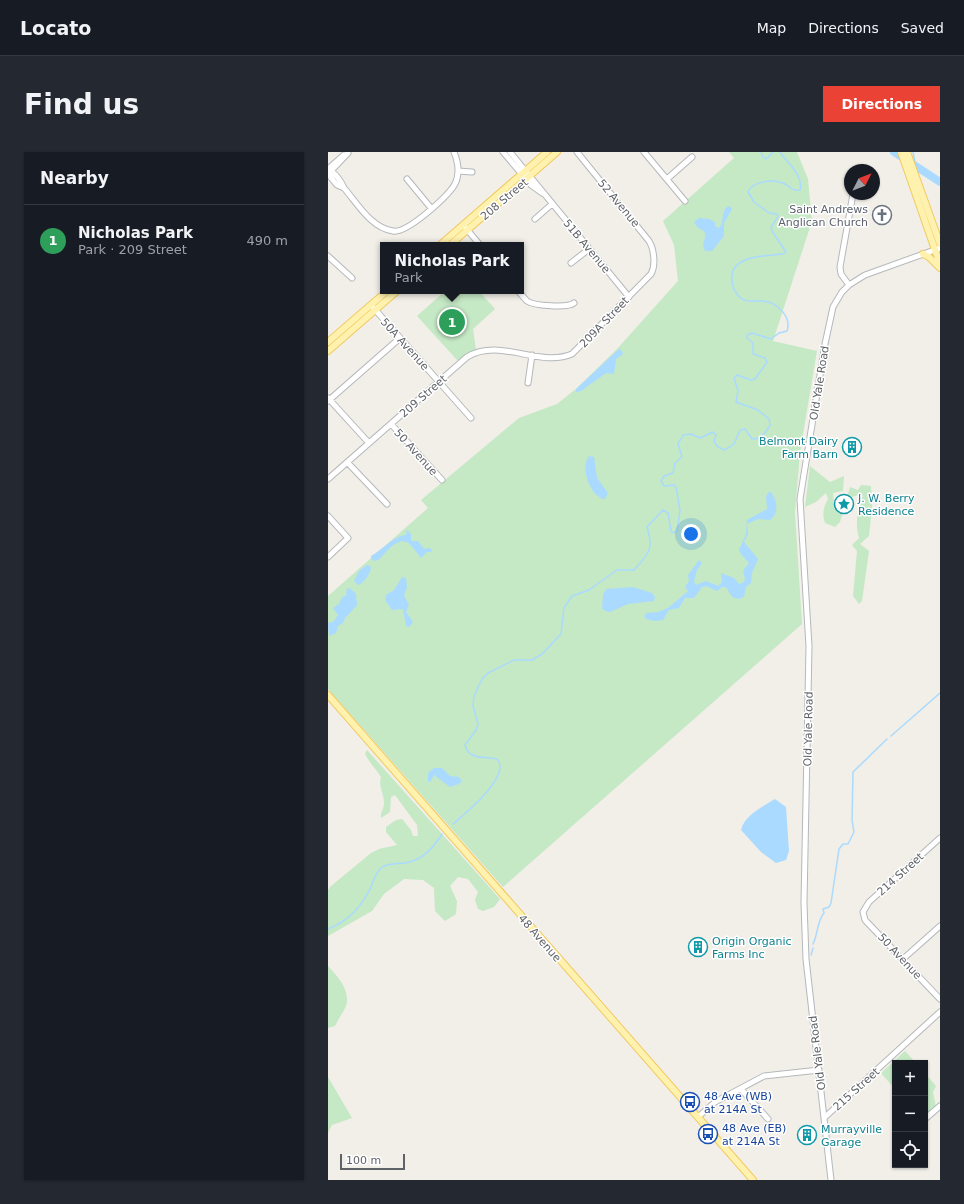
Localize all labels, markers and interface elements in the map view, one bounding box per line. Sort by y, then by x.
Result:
text: Locato [20,17,91,39]
text: Map [757,20,786,36]
text: Directions [808,20,879,36]
text: Saved [901,20,944,36]
button: Directions [823,86,940,122]
text: Find us [24,88,139,121]
north arrow [844,164,880,200]
text: Nearby [40,168,109,188]
street label: 208 Street [478,175,531,223]
street label: 52 Avenue [595,177,642,230]
place label: Saint Andrews Anglican Church [778,203,868,229]
church icon: Saint Andrews Anglican Church [871,204,893,226]
street label: 51B Avenue [560,217,613,276]
text: Nicholas Park [78,224,193,242]
text: 1 [48,233,58,248]
text: 490 m [246,233,288,248]
text: Park · 209 Street [78,242,187,257]
popup [380,242,524,294]
text: Nicholas Park [394,252,510,270]
text: Park [394,270,423,285]
street label: 209A Street [577,294,632,350]
pin: 1 [439,307,465,337]
street label: 50A Avenue [378,316,432,373]
street label: Old Yale Road [807,345,832,421]
street label: 209 Street [397,372,450,420]
street label: 50 Avenue [391,426,440,479]
place label: Belmont Dairy Farm Barn [759,435,838,461]
building icon: Belmont Dairy Farm Barn [841,436,863,458]
place label: J. W. Berry Residence [857,492,915,518]
place icon: J. W. Berry Residence [833,493,855,515]
your location [681,524,701,544]
street label: Old Yale Road [801,691,816,767]
street label: 214 Street [874,850,927,899]
street label: 48 Avenue [516,912,564,965]
street label: 50 Avenue [875,931,924,982]
place label: Origin Organic Farms Inc [712,935,792,961]
building icon: Origin Organic Farms Inc [687,936,709,958]
street label: Old Yale Road [806,1015,829,1091]
map controls [892,1060,928,1168]
button: + [892,1060,928,1096]
street label: 215 Street [830,1065,883,1114]
place label: 48 Ave (WB) at 214A St [704,1090,772,1116]
bus stop icon: 48 Ave (WB) at 214A St [679,1091,701,1113]
button: − [892,1096,928,1132]
place label: 48 Ave (EB) at 214A St [722,1122,786,1148]
bus stop icon: 48 Ave (EB) at 214A St [697,1123,719,1145]
place label: Murrayville Garage [821,1123,882,1149]
building icon: Murrayville Garage [796,1124,818,1146]
button: locate [892,1132,928,1168]
scale bar [340,1152,405,1171]
text: 100 m [346,1154,381,1167]

